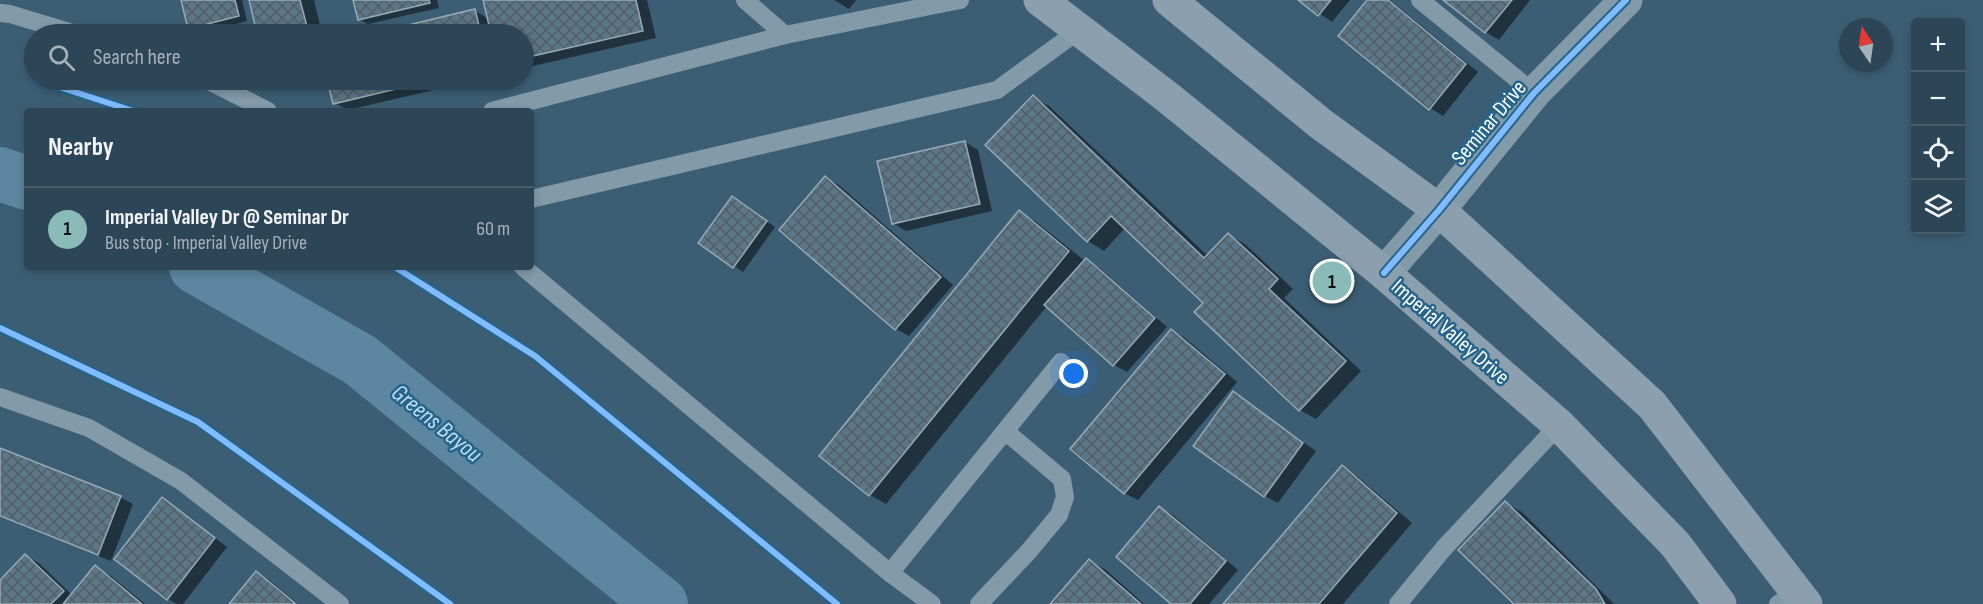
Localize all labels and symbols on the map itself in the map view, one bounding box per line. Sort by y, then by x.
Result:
north arrow [1839,18,1893,72]
street label: Seminar Drive [1446,75,1532,171]
pin: 1 [1312,258,1352,304]
street label: Imperial Valley Drive [1385,273,1515,391]
your location [1059,359,1088,388]
water label: Greens Bayou [386,378,488,469]

